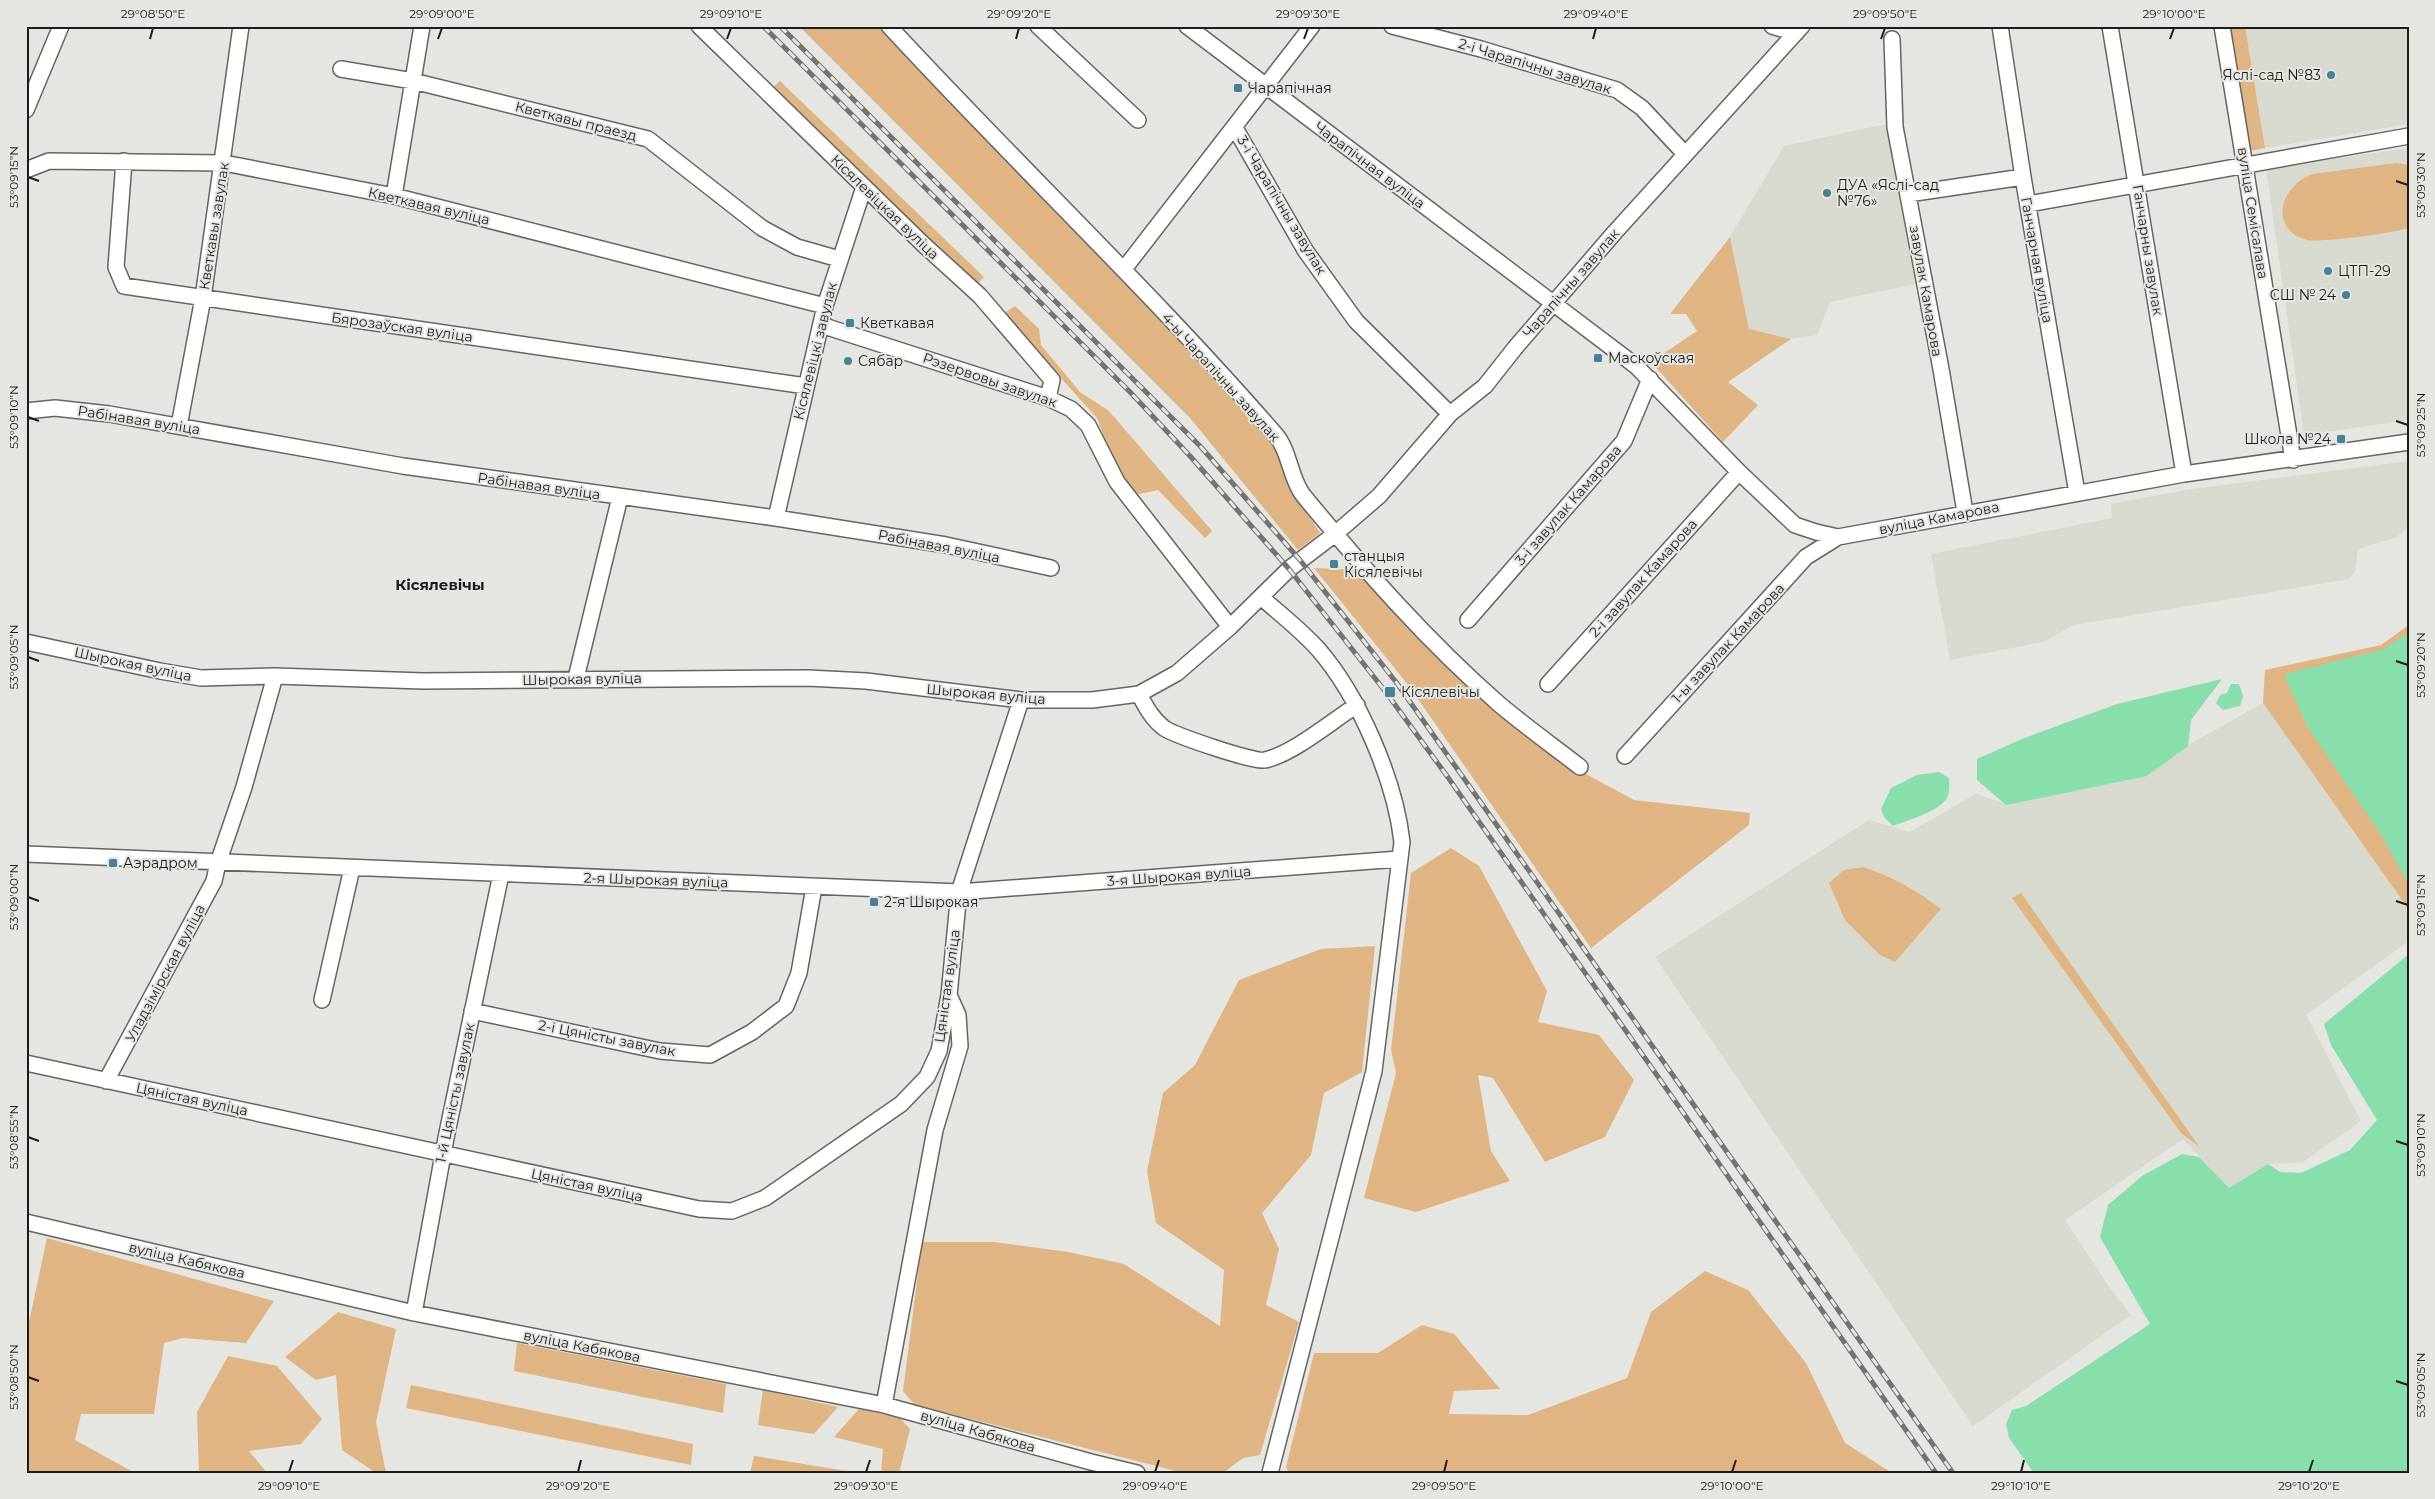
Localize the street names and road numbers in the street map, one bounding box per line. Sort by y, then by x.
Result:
street label: 2-і Чарапічны завулак [1456,34,1614,98]
street label: Кветкавы праезд [513,97,639,145]
street label: Чарапічная вуліца [1311,118,1429,212]
street label: 3-і Чарапічны завулак [1233,132,1331,278]
street label: вуліца Семісалава [2234,146,2272,280]
street label: Кісялевіцкая вуліца [827,151,943,263]
street label: Кветкавы завулак [195,161,233,291]
street label: Кветкавая вуліца [366,183,492,229]
street label: Ганчарны завулак [2129,183,2167,317]
street label: Ганчарная вуліца [2017,196,2057,324]
street label: завулак Камарова [1906,224,1946,358]
street label: Чарапічны завулак [1519,225,1623,341]
street label: Кісялевіцкі завулак [789,280,841,422]
street label: Бярозаўская вуліца [330,308,474,346]
street label: 4-ы Чарапічны завулак [1158,309,1284,445]
street label: Рэзервовы завулак [921,349,1059,411]
street label: Рабінавая вуліца [76,401,202,439]
street label: 3-і завулак Камарова [1511,441,1625,569]
street label: Рабінавая вуліца [476,468,602,504]
street label: вуліца Камарова [1877,498,2001,538]
street label: 2-і завулак Камарова [1585,515,1701,641]
street label: Рабінавая вуліца [877,525,1001,567]
street label: 1-ы завулак Камарова [1668,579,1788,707]
street label: Шырокая вуліца [73,643,193,685]
street label: Шырокая вуліца [522,669,642,689]
street label: Шырокая вуліца [926,680,1046,708]
street label: 3-я Шырокая вуліца [1106,862,1252,890]
street label: 2-я Шырокая вуліца [583,868,729,892]
street label: Уладзімірская вуліца [121,901,209,1045]
street label: Цяністая вуліца [930,928,964,1044]
street label: 2-і Цяністы завулак [537,1016,677,1060]
street label: 1-й Цяністы завулак [431,1021,479,1165]
street label: Цяністая вуліца [134,1078,250,1120]
street label: Цяністая вуліца [529,1164,645,1206]
street label: вуліца Кабякова [127,1238,247,1282]
street label: вуліца Кабякова [522,1326,642,1366]
street label: вуліца Кабякова [918,1406,1038,1456]

